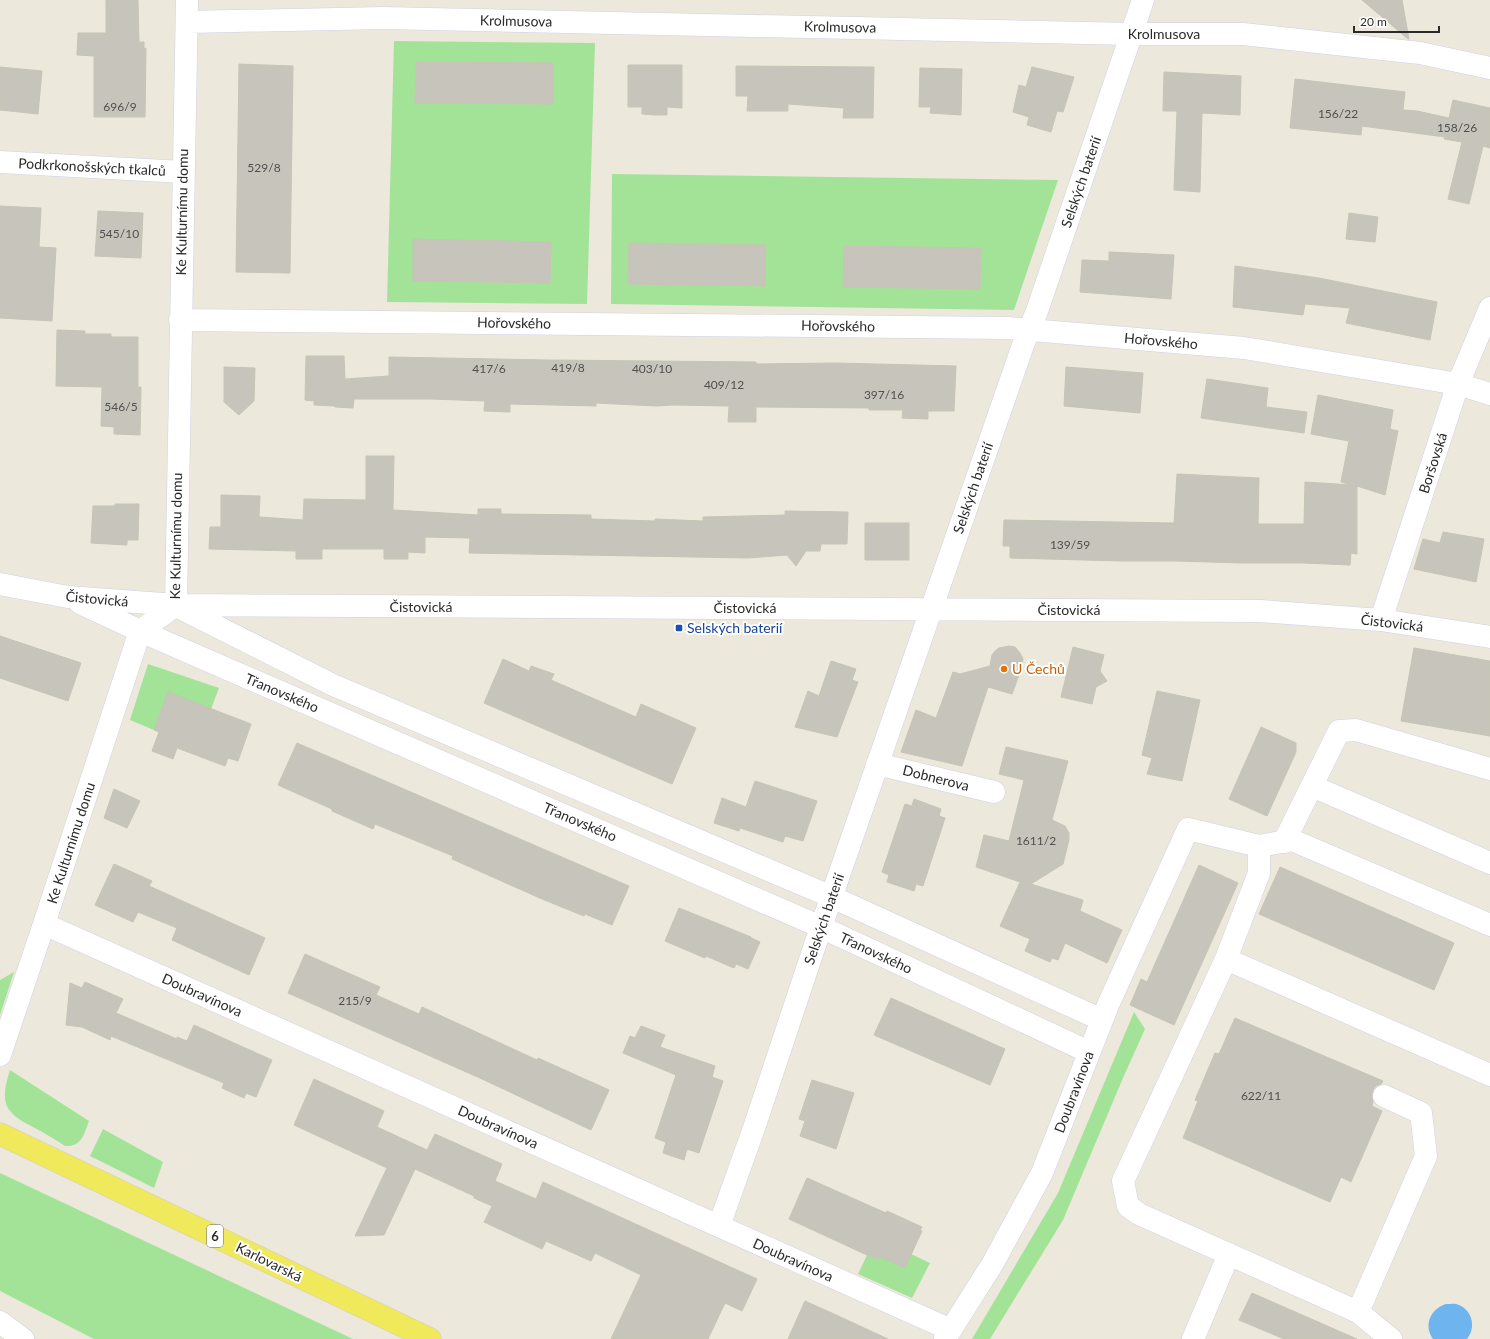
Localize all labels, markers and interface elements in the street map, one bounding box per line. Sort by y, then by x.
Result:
scale bar [1354,8,1439,34]
street label: Krolmusova [480,11,552,30]
text: 20 m [1360,14,1387,29]
street label: Krolmusova [804,17,876,36]
street label: Krolmusova [1128,25,1200,42]
house number: 696/9 [103,99,137,114]
house number: 156/22 [1318,106,1358,121]
house number: 158/26 [1437,120,1477,135]
street label: Selských baterií [1057,133,1104,230]
street label: Ke Kulturnímu domu [172,148,191,276]
street label: Podkrkonošských tkalců [18,154,166,179]
house number: 529/8 [247,160,281,175]
house number: 545/10 [99,226,139,241]
street label: Hořovského [477,313,551,332]
street label: Hořovského [801,316,875,335]
street label: Hořovského [1123,329,1199,352]
house number: 419/8 [551,360,585,375]
house number: 417/6 [472,361,506,376]
house number: 403/10 [632,361,672,376]
house number: 409/12 [704,377,744,392]
house number: 397/16 [864,387,904,402]
house number: 546/5 [104,399,138,414]
street label: Boršovská [1415,430,1450,495]
street label: Selských baterií [949,439,996,536]
street label: Ke Kulturnímu domu [166,472,185,600]
house number: 139/59 [1050,537,1090,552]
street label: Čistovická [65,587,129,610]
street label: Čistovická [390,598,452,615]
street label: Čistovická [714,599,776,616]
street label: Čistovická [1038,601,1100,618]
street label: Čistovická [1360,610,1424,635]
place label: Selských baterií [687,619,783,636]
marker: Selských baterií [674,623,684,633]
place label: U Čechů [1012,660,1065,677]
marker: U Čechů [999,664,1009,674]
street label: Třanovského [243,669,321,716]
street label: Dobnerova [901,761,971,794]
street label: Ke Kulturnímu domu [43,780,98,906]
street label: Třanovského [541,798,619,845]
house number: 1611/2 [1016,833,1056,848]
street label: Selských baterií [800,870,847,967]
street label: Třanovského [837,928,915,977]
street label: Doubravínova [159,969,245,1020]
house number: 215/9 [338,993,372,1008]
street label: Doubravínova [1050,1049,1097,1135]
house number: 622/11 [1241,1088,1281,1103]
street label: Doubravínova [455,1101,541,1152]
road number: 6 [207,1225,223,1247]
street label: Doubravínova [750,1234,836,1285]
street label: Karlovarská [233,1238,305,1285]

